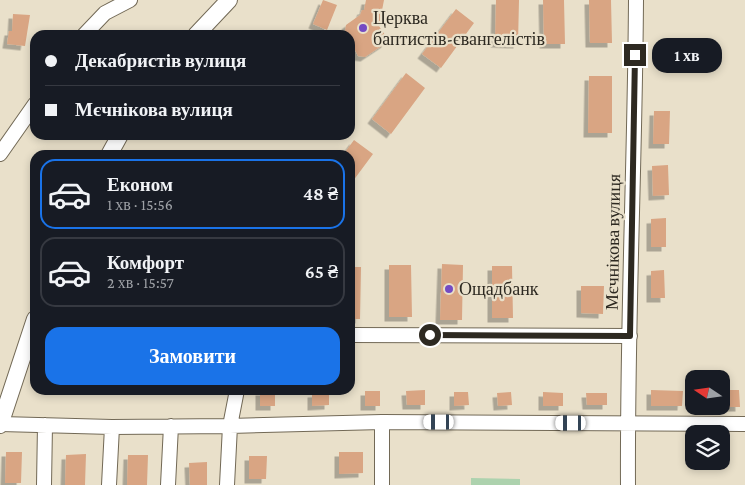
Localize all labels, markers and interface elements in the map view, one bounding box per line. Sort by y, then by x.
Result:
place label: Церква баптистів-євангелістів [373,8,545,49]
marker: Церква баптистів-євангелістів [357,22,369,34]
callout: 1 хв [652,38,722,72]
route end [624,44,646,66]
text: 1 хв [674,47,700,64]
text: Декабристів вулиця [75,50,246,71]
text: Мєчнікова вулиця [75,99,233,120]
icon: car [47,172,92,217]
text: Економ [107,174,173,195]
street label: Мєчнікова вулиця [602,174,624,310]
text: 48 ₴ [303,183,338,204]
text: 1 хв · 15:56 [107,196,173,213]
icon: car [47,250,92,295]
text: Комфорт [107,252,184,273]
text: 65 ₴ [305,261,338,282]
text: 2 хв · 15:57 [107,274,174,291]
place label: Ощадбанк [459,279,539,299]
marker: Ощадбанк [443,283,455,295]
route start [419,324,441,346]
button: Замовити [45,327,340,385]
north arrow [685,370,730,415]
map controls [685,370,730,470]
car [424,415,454,430]
car [556,416,586,431]
button: layers [685,425,730,470]

